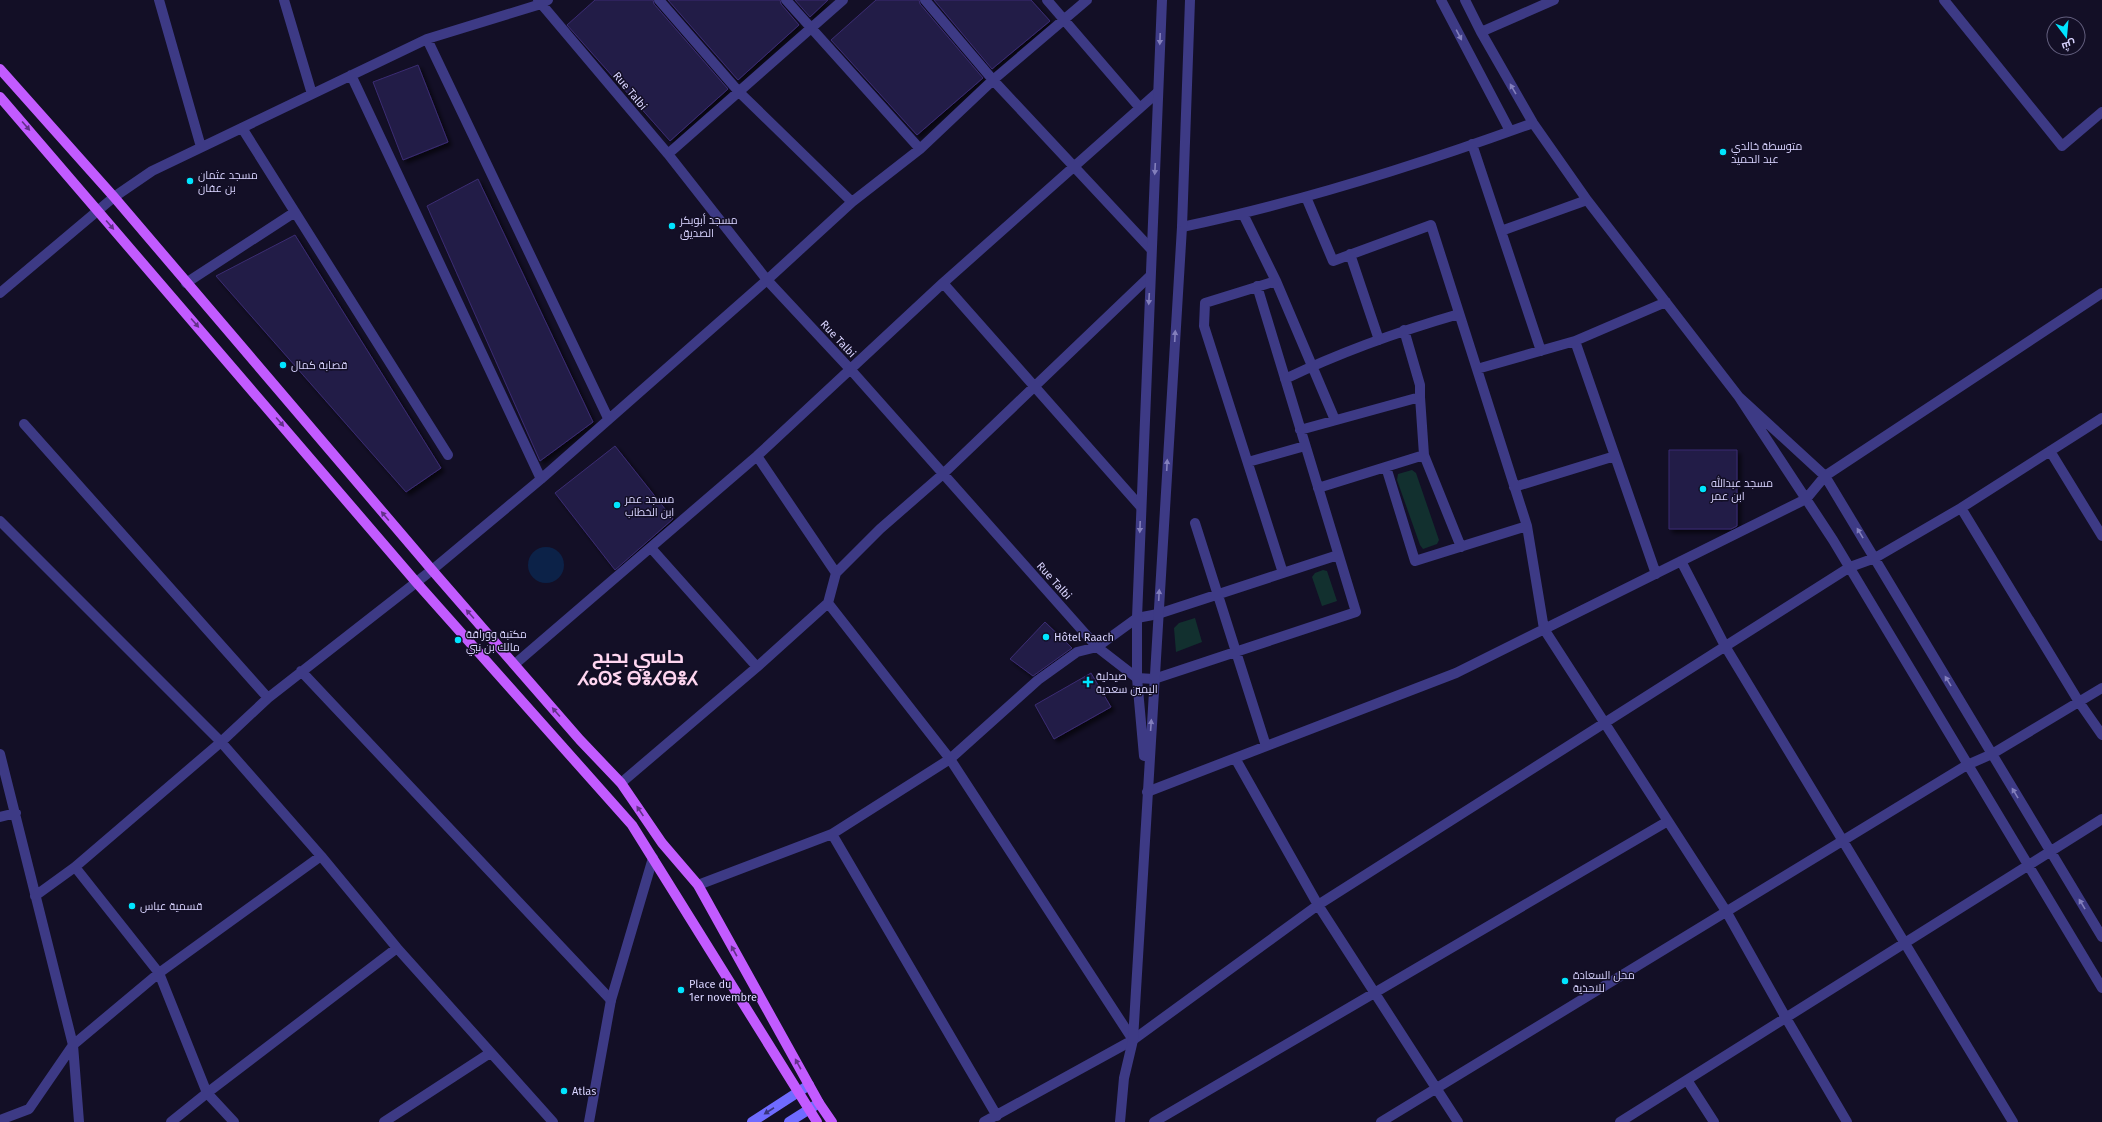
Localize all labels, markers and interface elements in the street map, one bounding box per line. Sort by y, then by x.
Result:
north arrow [2046,16,2086,56]
one-way arrow [1455,29,1462,41]
one-way arrow [1157,33,1164,45]
text: ش [2060,37,2077,53]
street label: Rue Talbi [610,69,650,113]
one-way arrow [1510,83,1517,95]
one-way arrow [21,121,30,131]
place label: متوسطة خالدي عبد الحميد [1731,140,1802,166]
marker: متوسطة خالدي عبد الحميد [1718,147,1728,157]
one-way arrow [1152,163,1158,176]
place label: مسجد عثمان بن عفان [198,169,258,195]
marker: مسجد عثمان بن عفان [185,176,195,186]
place label: مسجد أبوبكر الصديق [679,213,738,240]
one-way arrow [106,219,115,230]
marker: مسجد أبوبكر الصديق [667,221,677,231]
one-way arrow [1146,293,1152,306]
street label: Rue Talbi [818,318,858,360]
one-way arrow [190,319,199,328]
one-way arrow [1172,329,1178,342]
place label: قصابة كمال [291,359,347,372]
marker: قصابة كمال [278,360,288,370]
one-way arrow [275,417,284,427]
one-way arrow [1164,458,1170,471]
place label: مسجد عبدالله ابن عمر [1710,475,1773,503]
marker: مسجد عبدالله ابن عمر [1698,484,1708,494]
place label: مسجد عمر ابن الخطاب [624,493,674,519]
marker: مسجد عمر ابن الخطاب [612,500,622,510]
one-way arrow [381,511,390,520]
one-way arrow [1137,521,1144,533]
one-way arrow [1856,527,1863,539]
street label: Rue Talbi [1034,560,1074,602]
one-way arrow [1156,588,1162,601]
one-way arrow [466,608,475,619]
place label: مكتبة ووراقة مالك بن نبي [466,628,527,656]
place label: Hôtel Raach [1054,631,1114,644]
marker: Hôtel Raach [1041,632,1051,642]
marker: مكتبة ووراقة مالك بن نبي [453,635,463,645]
district label: حاسي بحبح ⵃⴰⵙⵉ ⴱⴻⵃⴱⴻⵃ [577,645,699,690]
place label: صيدلية اليمين سعدية [1096,670,1158,696]
one-way arrow [1945,675,1952,687]
marker: صيدلية اليمين سعدية [1083,677,1093,687]
one-way arrow [551,706,560,717]
one-way arrow [1148,718,1154,731]
one-way arrow [2011,788,2019,798]
one-way arrow [636,805,644,816]
one-way arrow [2078,899,2086,909]
place label: قسمية عباس [140,900,202,913]
marker: قسمية عباس [127,901,137,911]
one-way arrow [731,945,738,957]
place label: محل السعادة للاحذية [1573,969,1635,995]
marker: محل السعادة للاحذية [1560,976,1570,986]
place label: Place du 1er novembre [689,978,757,1004]
marker: Place du 1er novembre [676,985,686,995]
one-way arrow [794,1058,801,1070]
place label: Atlas [572,1085,596,1098]
marker: Atlas [559,1086,569,1096]
one-way arrow [763,1107,774,1115]

